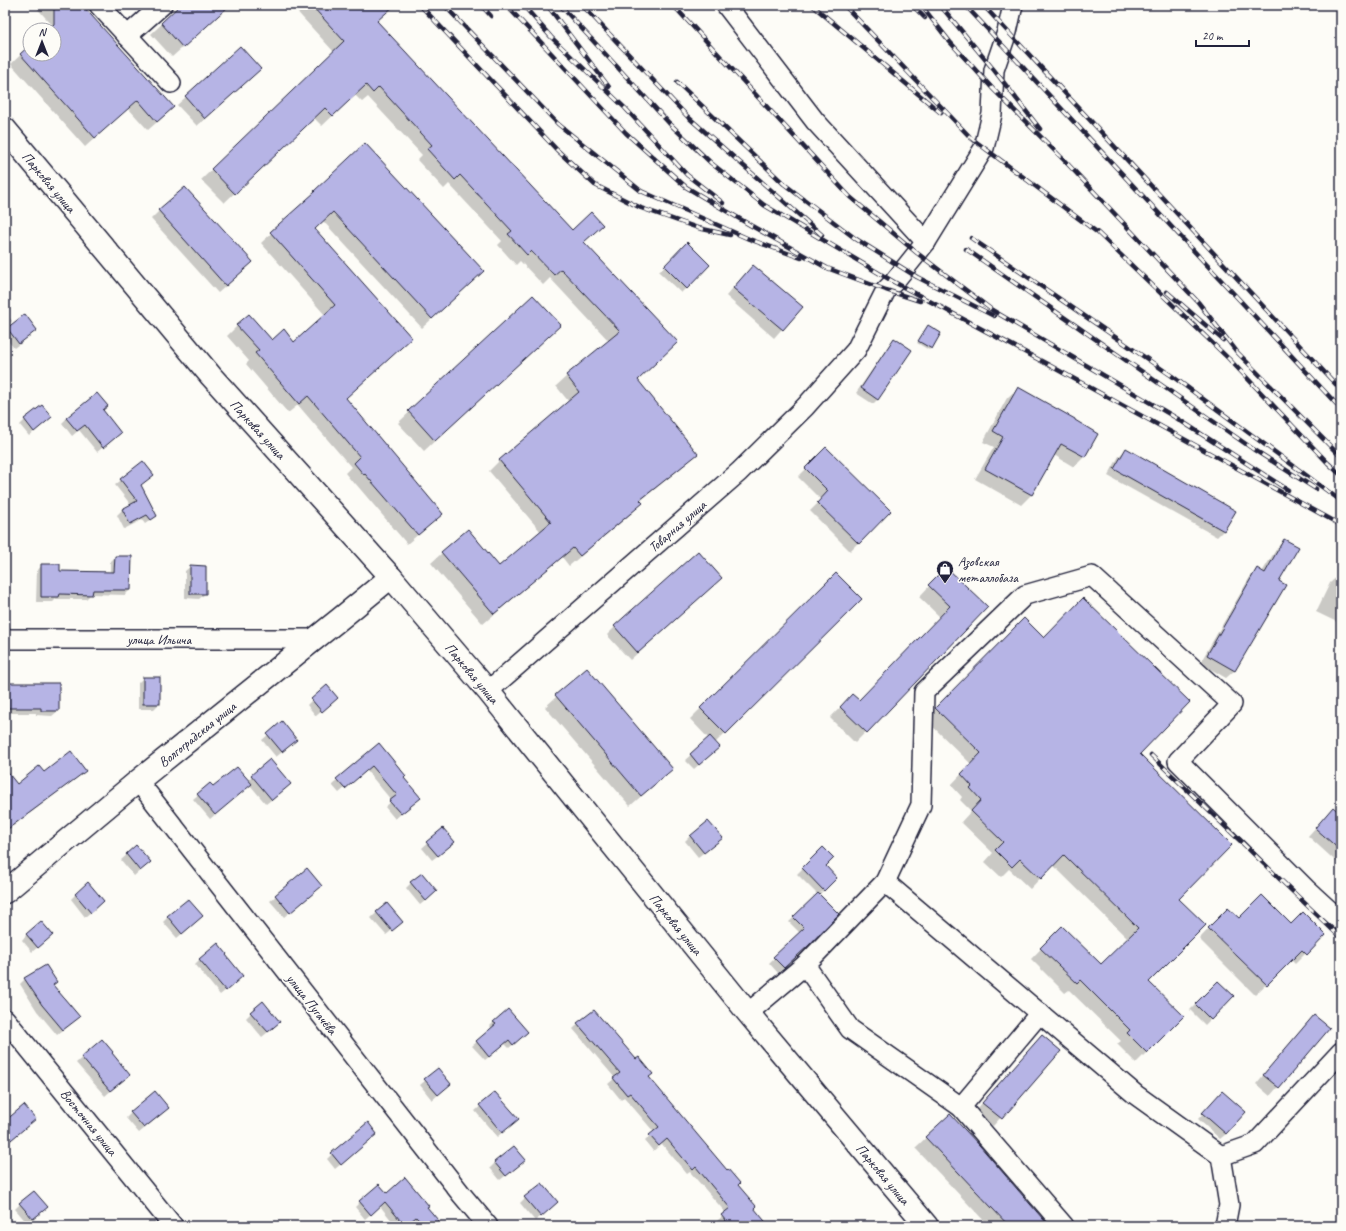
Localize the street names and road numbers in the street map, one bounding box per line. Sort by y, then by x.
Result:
street label: Парковая улица [18,148,80,217]
street label: Парковая улица [226,396,289,463]
street label: Товарная улица [645,496,710,556]
street label: улица Ильича [126,631,192,648]
street label: Парковая улица [441,639,503,708]
street label: Волгоградская улица [155,697,241,771]
street label: Парковая улица [646,890,706,959]
street label: улица Пугачёва [282,970,341,1039]
street label: Восточная улица [57,1085,121,1160]
street label: Парковая улица [852,1140,914,1209]

